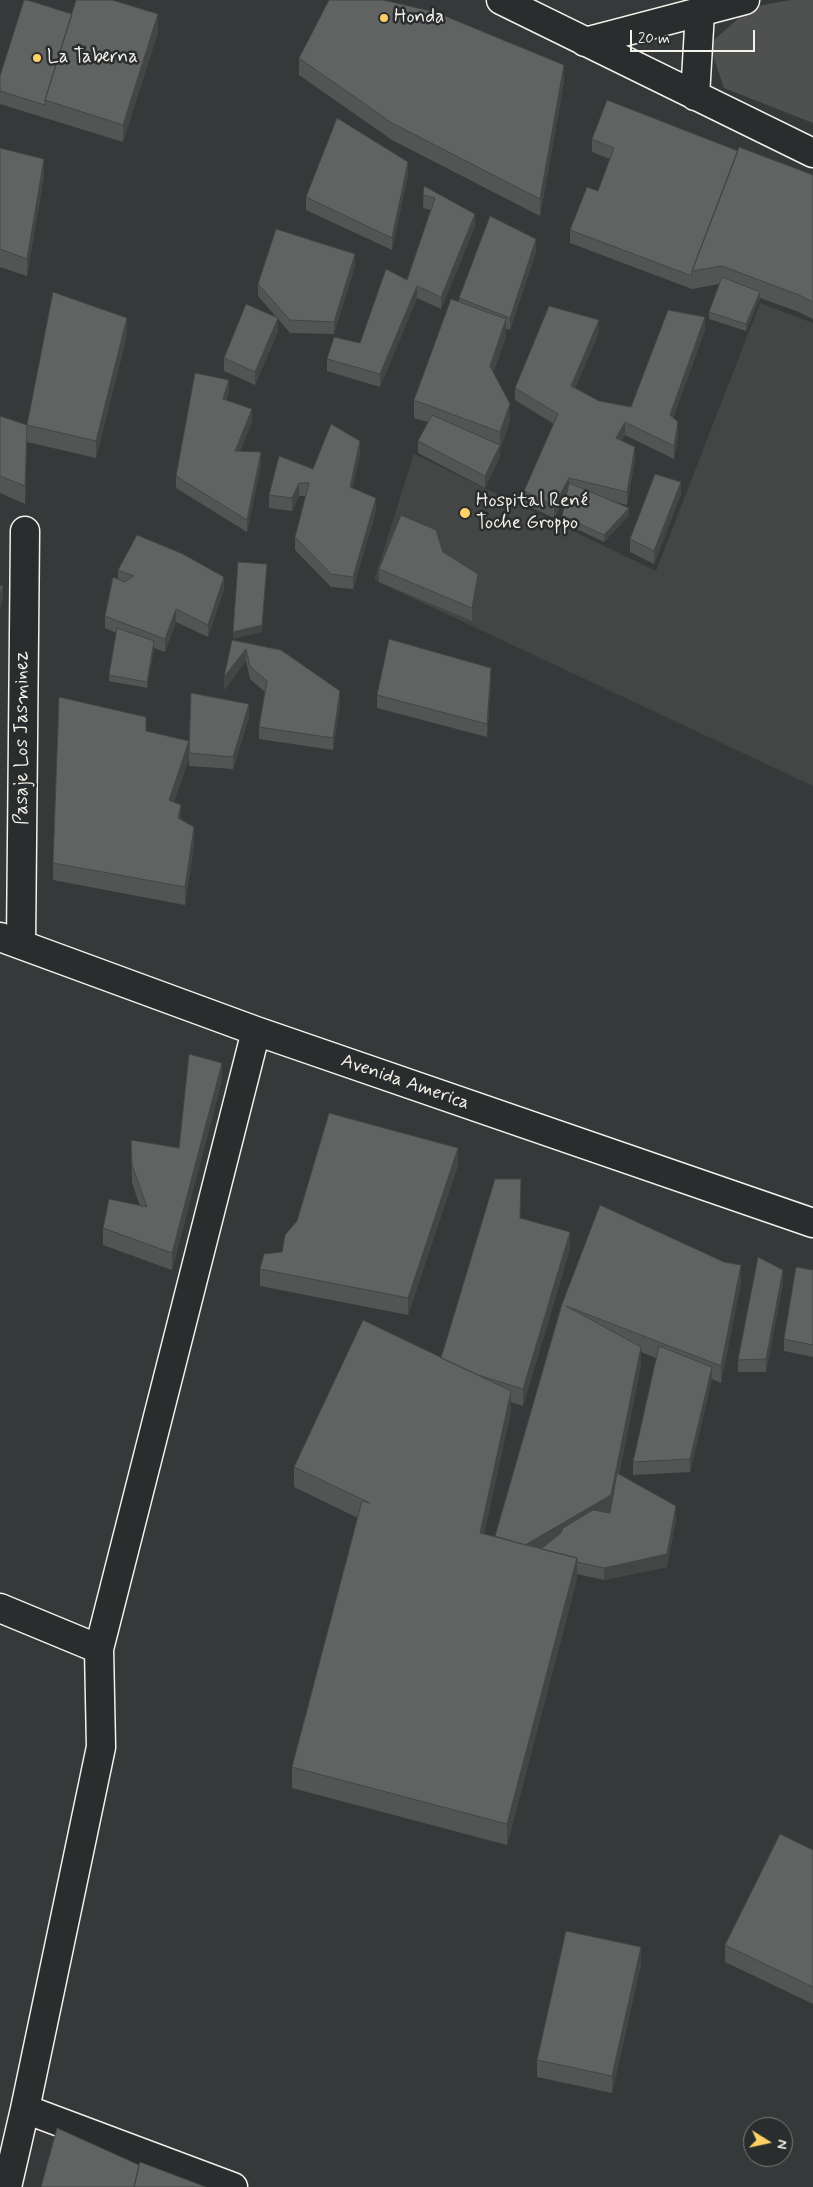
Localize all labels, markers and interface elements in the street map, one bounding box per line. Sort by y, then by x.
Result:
place label: Honda [394,7,444,29]
marker: Honda [378,12,390,24]
scale bar [633,20,758,52]
text: 20 m [638,29,670,49]
place label: La Taberna [47,47,138,69]
marker: La Taberna [31,52,43,64]
place label: Hospital René Toche Groppo [476,491,588,535]
marker: Hospital René Toche Groppo [458,506,472,520]
street label: Pasaje Los Jasminez [12,651,34,825]
street label: Avenida America [338,1050,472,1116]
north arrow [743,2117,793,2167]
text: N [772,2138,791,2151]

